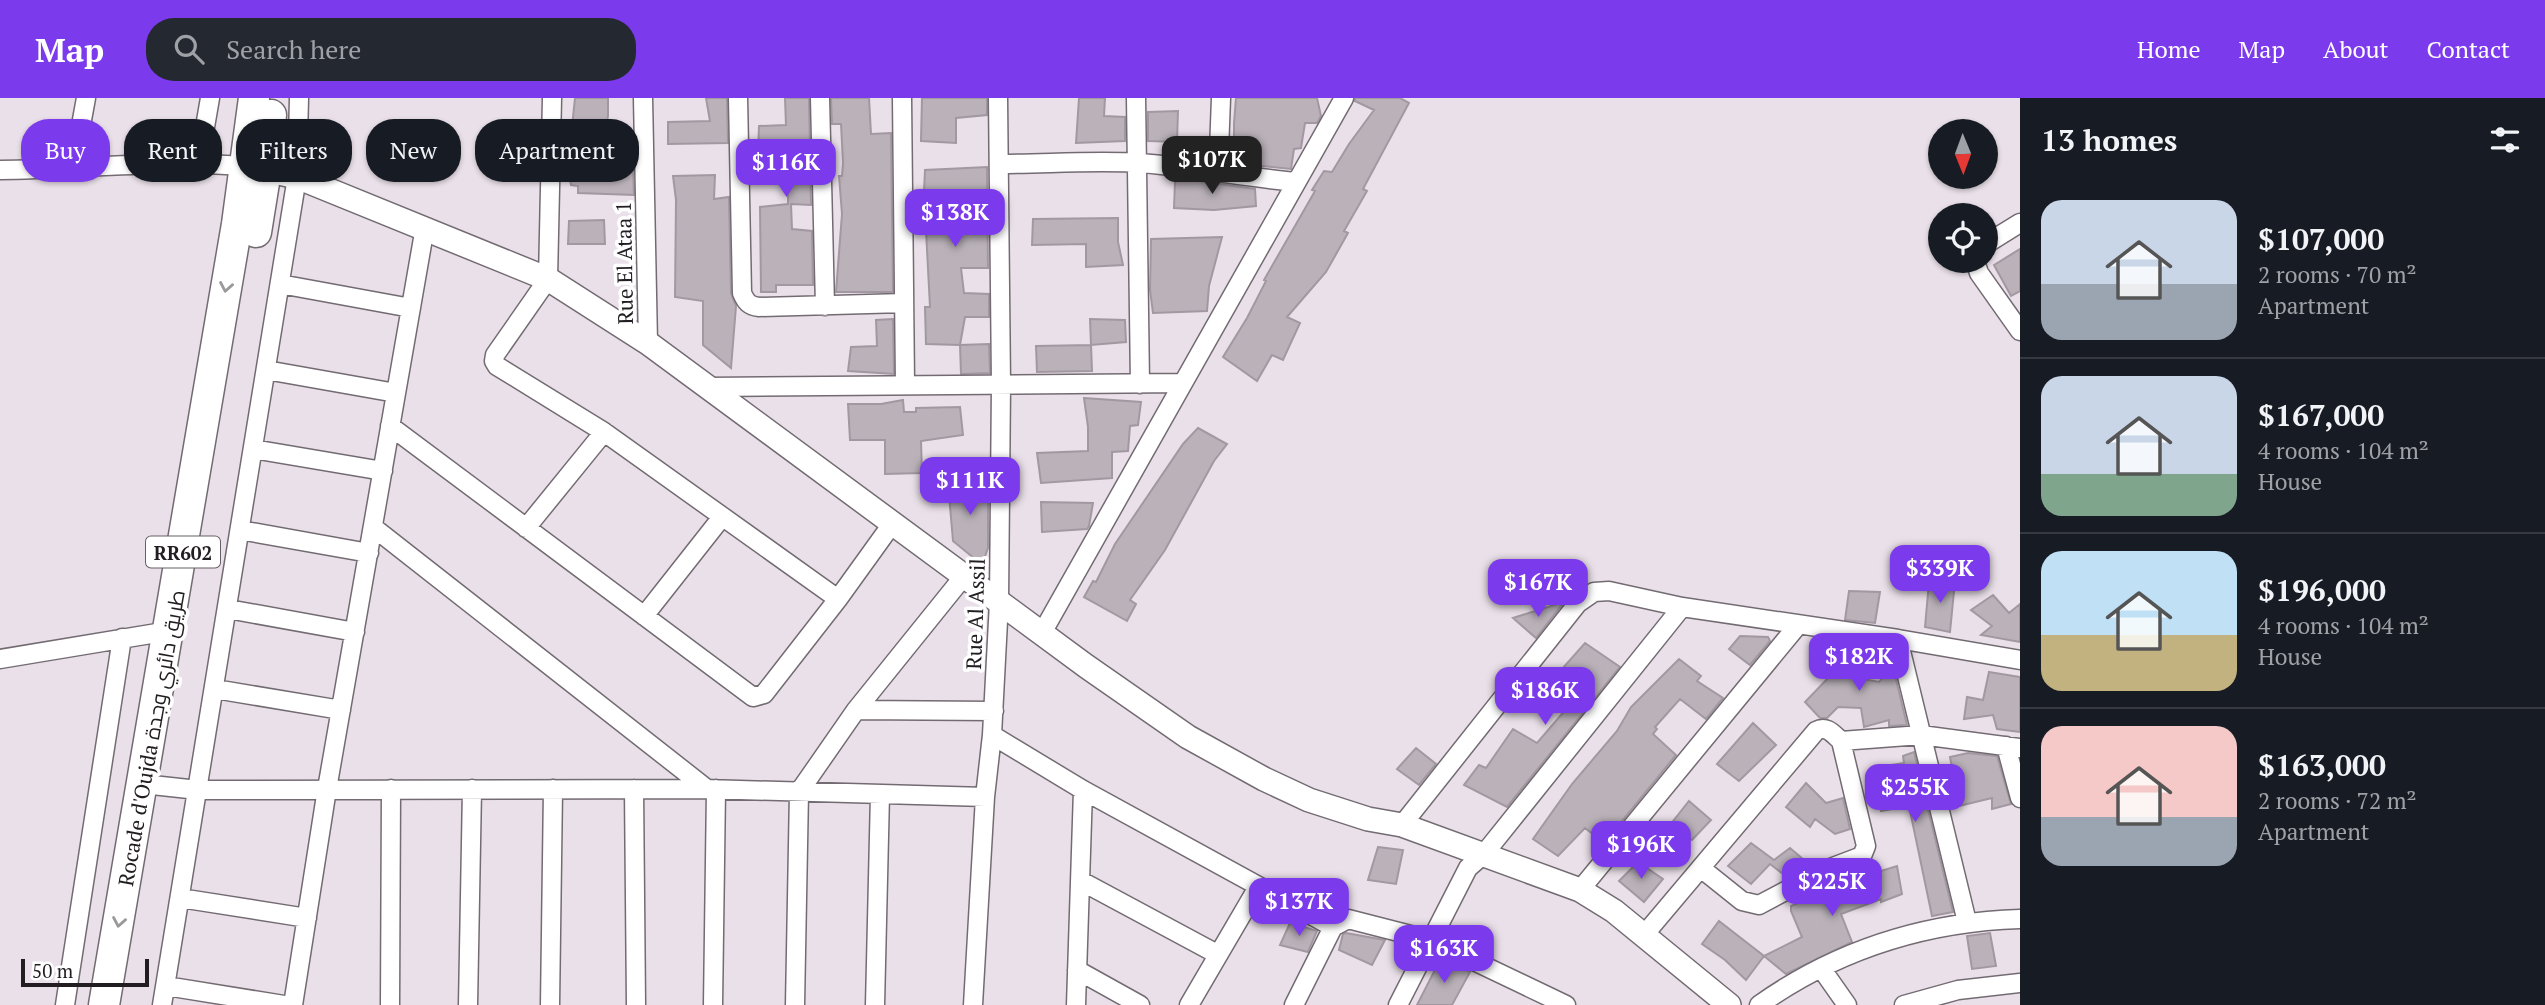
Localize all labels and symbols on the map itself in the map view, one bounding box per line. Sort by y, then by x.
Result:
north arrow [1928,119,1998,189]
pin: $107K [1163,136,1261,196]
pin: $116K [737,140,835,199]
pin: $138K [906,190,1004,249]
street label: Rue El Ataa 1 [609,201,639,325]
one-way arrow [219,281,234,293]
pin: $111K [921,458,1019,517]
road number: RR602 [146,536,220,568]
pin: $339K [1891,546,1989,605]
street label: Rue Al Assil [959,558,991,670]
pin: $167K [1489,560,1587,619]
street label: Rocade d'Oujda طريق دائري وجدة [111,588,194,889]
pin: $182K [1810,634,1908,693]
pin: $186K [1496,668,1594,727]
pin: $255K [1866,764,1964,824]
pin: $196K [1592,822,1690,881]
pin: $225K [1783,858,1881,918]
pin: $137K [1250,878,1348,938]
one-way arrow [112,916,127,928]
pin: $163K [1395,926,1493,985]
scale bar [21,956,149,988]

